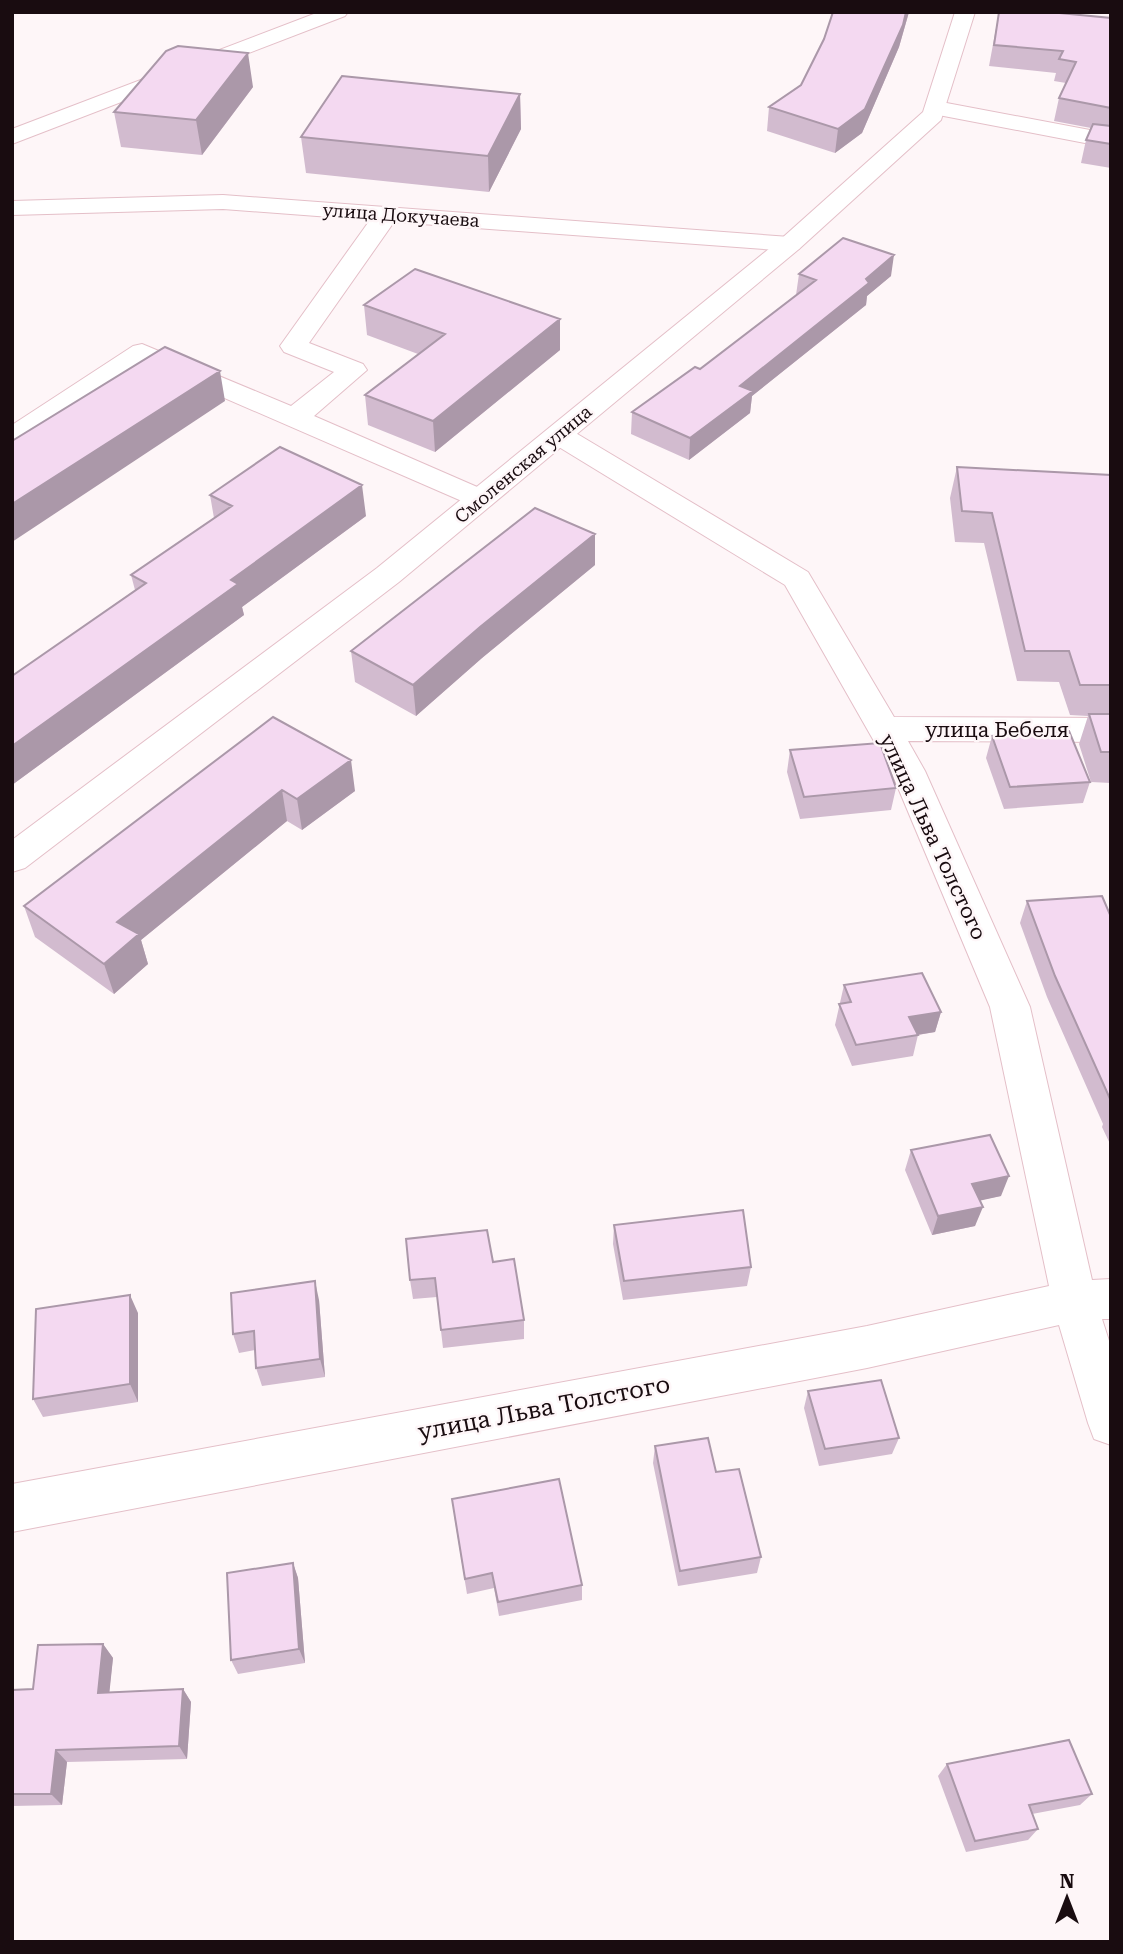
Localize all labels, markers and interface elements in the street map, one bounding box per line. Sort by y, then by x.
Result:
street label: улица Докучаева [322,199,480,231]
street label: Смоленская улица [450,401,596,527]
street label: улица Бебеля [925,718,1069,742]
street label: улица Льва Толстого [875,730,991,944]
street label: улица Льва Толстого [416,1370,672,1446]
north arrow [1032,1863,1102,1933]
text: N [1060,1870,1075,1893]

